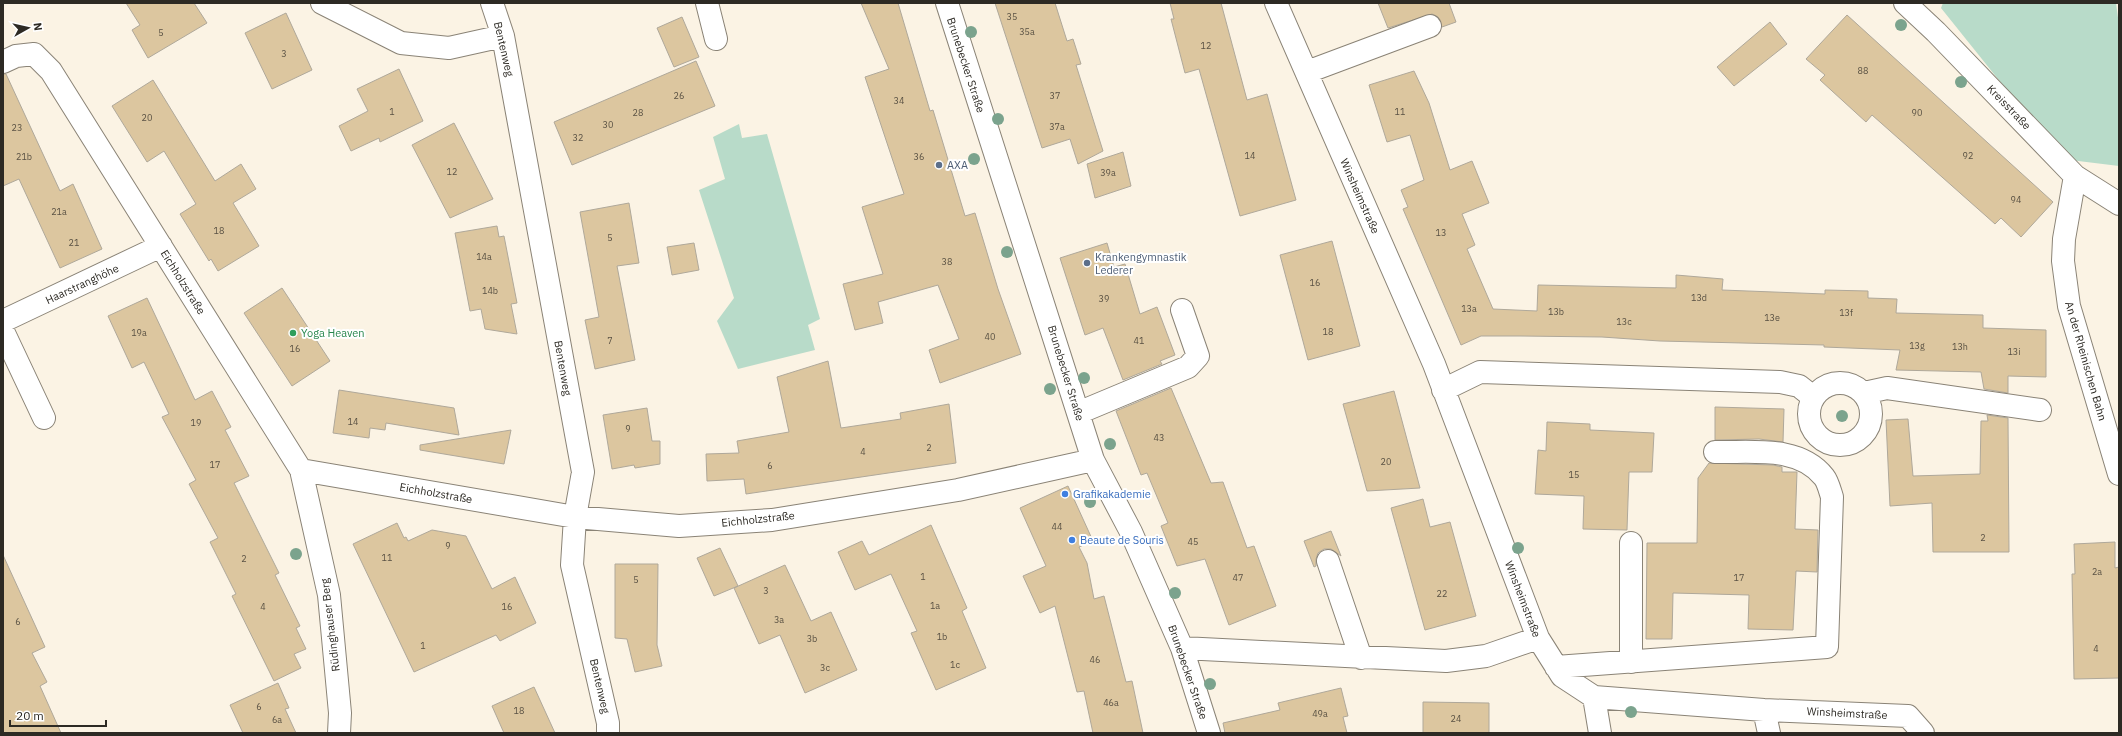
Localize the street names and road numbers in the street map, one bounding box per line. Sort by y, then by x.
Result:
street label: Brunebecker Straße [944,16,988,114]
street label: Bentenweg [491,20,517,78]
street label: Kreisstraße [1984,82,2034,132]
street label: Winsheimstraße [1337,156,1383,236]
street label: Eichholzstraße [158,247,208,317]
street label: Haarstranghöhe [43,261,121,307]
street label: An der Rheinischen Bahn [2062,300,2110,422]
street label: Brunebecker Straße [1045,324,1087,422]
street label: Bentenweg [551,339,575,397]
street label: Eichholzstraße [399,480,473,506]
street label: Eichholzstraße [721,508,795,530]
street label: Winsheimstraße [1502,559,1544,639]
street label: Rüdinghauser Berg [317,577,343,672]
street label: Brunebecker Straße [1165,623,1211,721]
street label: Bentenweg [587,657,613,715]
street label: Winsheimstraße [1806,704,1888,722]

